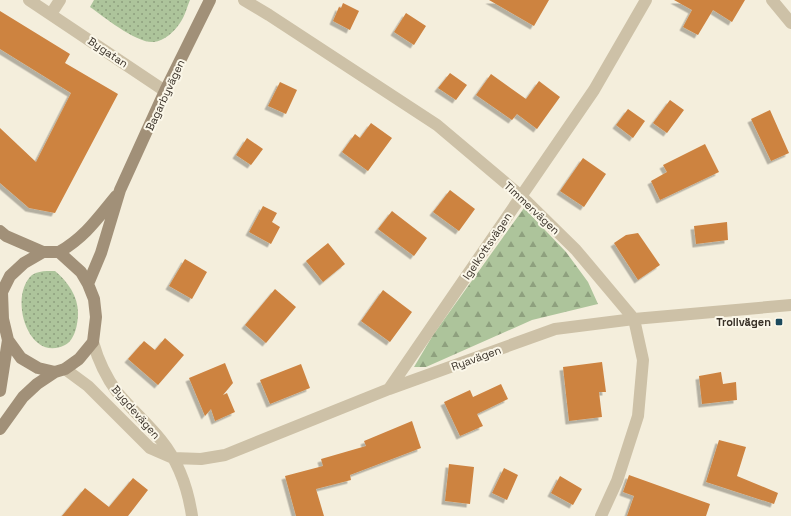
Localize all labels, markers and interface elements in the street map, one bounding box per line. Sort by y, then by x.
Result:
street label: Bygatan [85,34,131,70]
street label: Bagarbyvägen [142,57,188,133]
street label: Timmervägen [501,179,563,237]
street label: Igelkottsvägen [459,210,515,282]
place label: Trollvägen [716,315,771,329]
marker: Trollvägen [774,317,784,327]
street label: Ryavägen [449,343,503,373]
street label: Bygdevägen [109,382,163,442]

